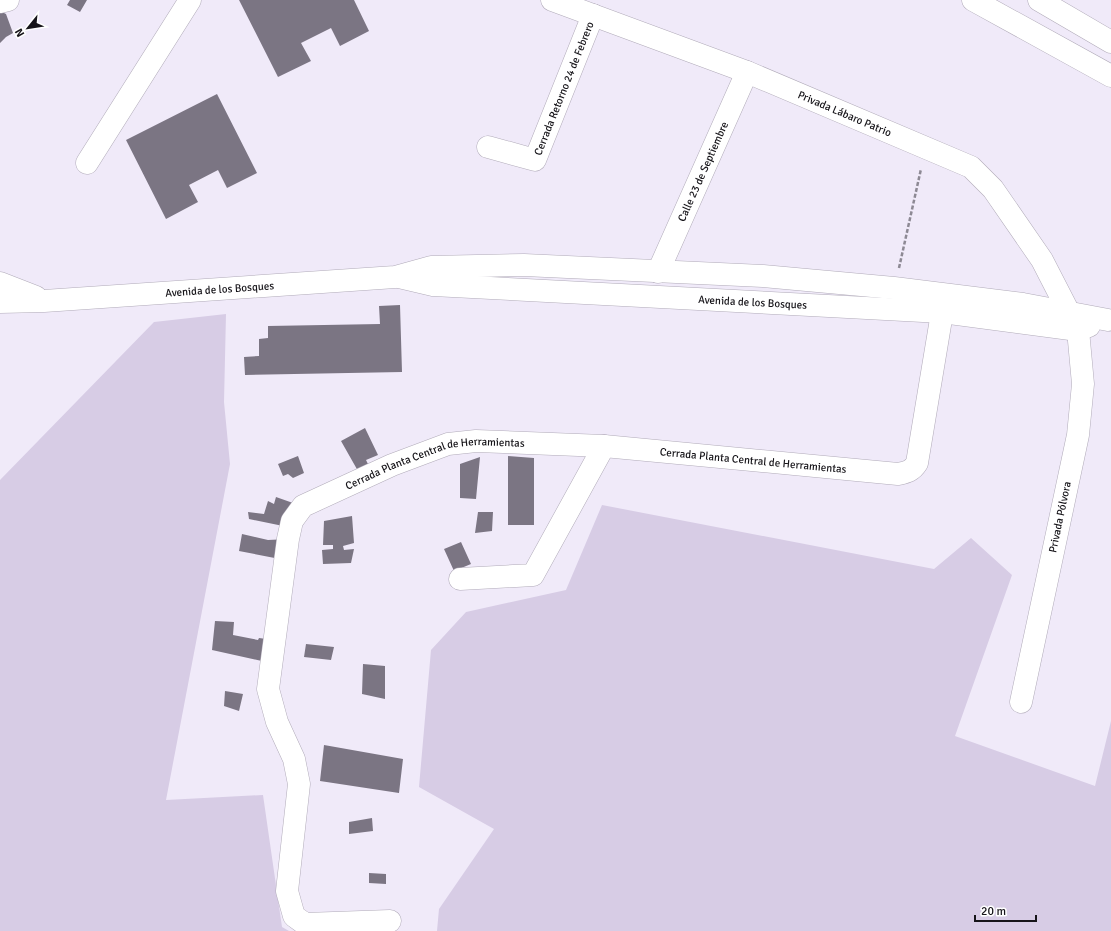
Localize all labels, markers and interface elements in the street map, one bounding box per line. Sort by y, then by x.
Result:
north arrow [8,8,48,48]
street label: Cerrada Retorno 24 de Febrero [531,19,596,157]
text: N [12,26,27,39]
street label: Privada Lábaro Patrio [796,88,894,139]
street label: Calle 23 de Septiembre [675,119,731,224]
street label: Avenida de los Bosques [165,279,275,299]
street label: Avenida de los Bosques [698,293,808,311]
street label: Cerrada Planta Central de Herramientas [343,434,525,492]
street label: Cerrada Planta Central de Herramientas [659,445,847,476]
street label: Privada Pólvora [1046,480,1074,554]
scale bar [975,897,1036,923]
text: 20 m [981,904,1006,919]

